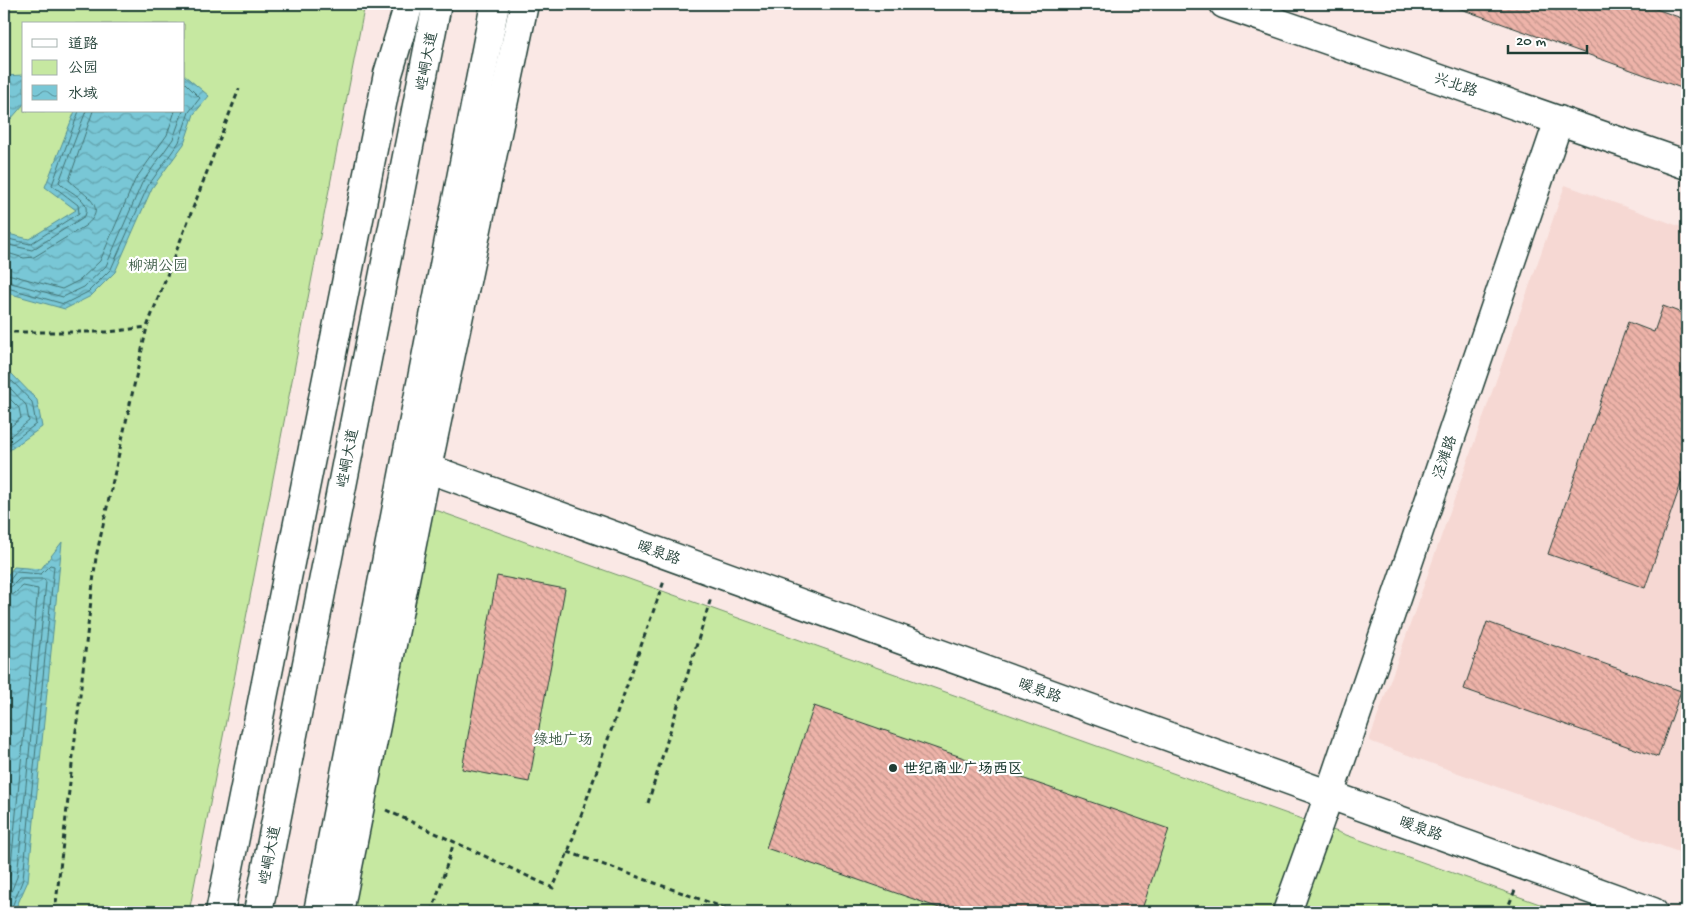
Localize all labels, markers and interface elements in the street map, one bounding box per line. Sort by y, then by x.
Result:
legend [22,22,185,112]
scale bar [1508,22,1587,54]
street label: 崆峒大道 [413,30,443,93]
text: 20 m [1516,33,1546,51]
text: 道路 [68,36,98,54]
text: 公园 [68,60,98,78]
street label: 兴北路 [1431,70,1480,102]
text: 水域 [68,86,98,104]
park label: 柳湖公园 [128,258,188,276]
street label: 崆峒大道 [334,427,364,490]
street label: 泾滩路 [1430,433,1462,482]
street label: 暖泉路 [634,538,683,570]
street label: 暖泉路 [1015,676,1064,708]
park label: 绿地广场 [533,732,593,750]
place label: 世纪商业广场西区 [903,760,1023,779]
marker: 世纪商业广场西区 [887,762,899,774]
street label: 暖泉路 [1396,814,1445,846]
street label: 崆峒大道 [256,824,286,887]

